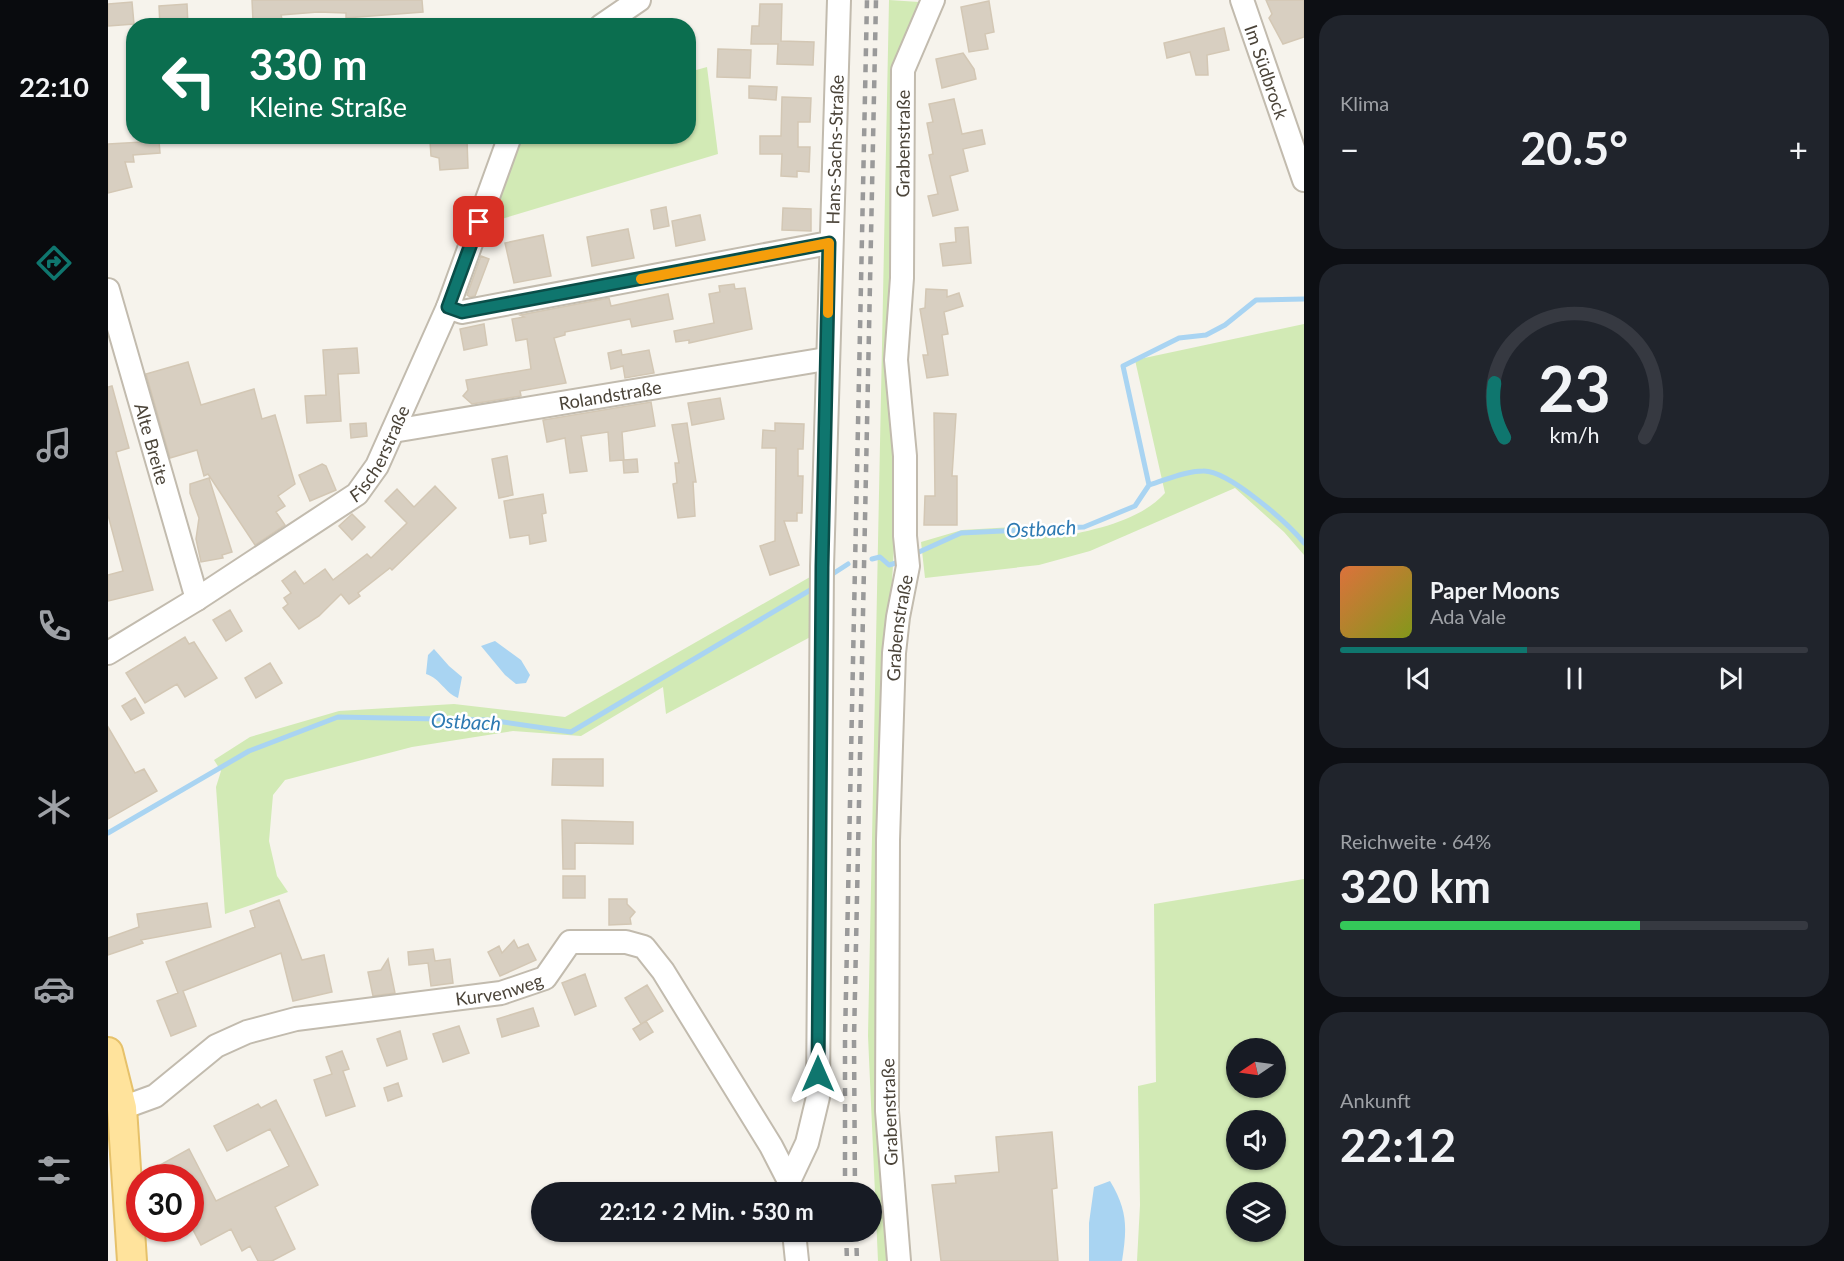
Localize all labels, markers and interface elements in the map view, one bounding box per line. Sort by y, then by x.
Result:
street label: Im Südbrock [1240,22,1293,123]
text: 330 m [249,39,367,89]
icon: left [150,42,228,120]
text: 22:10 [19,70,89,103]
street label: Hans-Sachs-Straße [821,74,848,225]
text: Kleine Straße [249,90,407,123]
street label: Grabenstraße [891,90,914,197]
text: Klima [1340,91,1389,115]
text: 20.5° [1520,121,1628,175]
text: − [1340,129,1359,169]
text: + [1789,129,1808,169]
pin [453,196,504,247]
icon: arrive [462,205,495,238]
icon: directions [33,242,75,284]
text: 23 [1538,350,1610,425]
street label: Rolandstraße [557,376,663,414]
street label: Alte Breite [130,400,175,487]
street label: Fischerstraße [345,402,414,507]
text: km/h [1549,423,1599,449]
icon: music [33,424,75,466]
water label: Ostbach [1005,514,1077,542]
street label: Grabenstraße [882,573,917,682]
text: Paper Moons [1430,577,1560,604]
text: Ada Vale [1430,604,1506,628]
icon: phone [33,605,75,647]
icon: previous [1402,662,1435,695]
icon: pause [1558,662,1591,695]
icon: next [1714,662,1747,695]
water label: Ostbach [430,707,502,735]
icon: climate [33,786,75,828]
text: Reichweite · 64% [1340,829,1491,853]
text: 320 km [1340,859,1491,913]
icon: car [33,968,75,1010]
street label: Kurvenweg [454,969,546,1010]
north arrow [1226,1038,1286,1098]
map controls [1226,1038,1286,1242]
position arrow [786,1042,850,1106]
street label: Grabenstraße [876,1058,902,1166]
text: Ankunft [1340,1088,1411,1112]
button: sound [1226,1110,1286,1170]
text: 22:12 [1340,1118,1456,1172]
icon: filters [33,1149,75,1191]
speed limit sign: 30 [126,1164,204,1242]
button: layers [1226,1182,1286,1242]
text: 22:12 · 2 Min. · 530 m [599,1198,814,1225]

